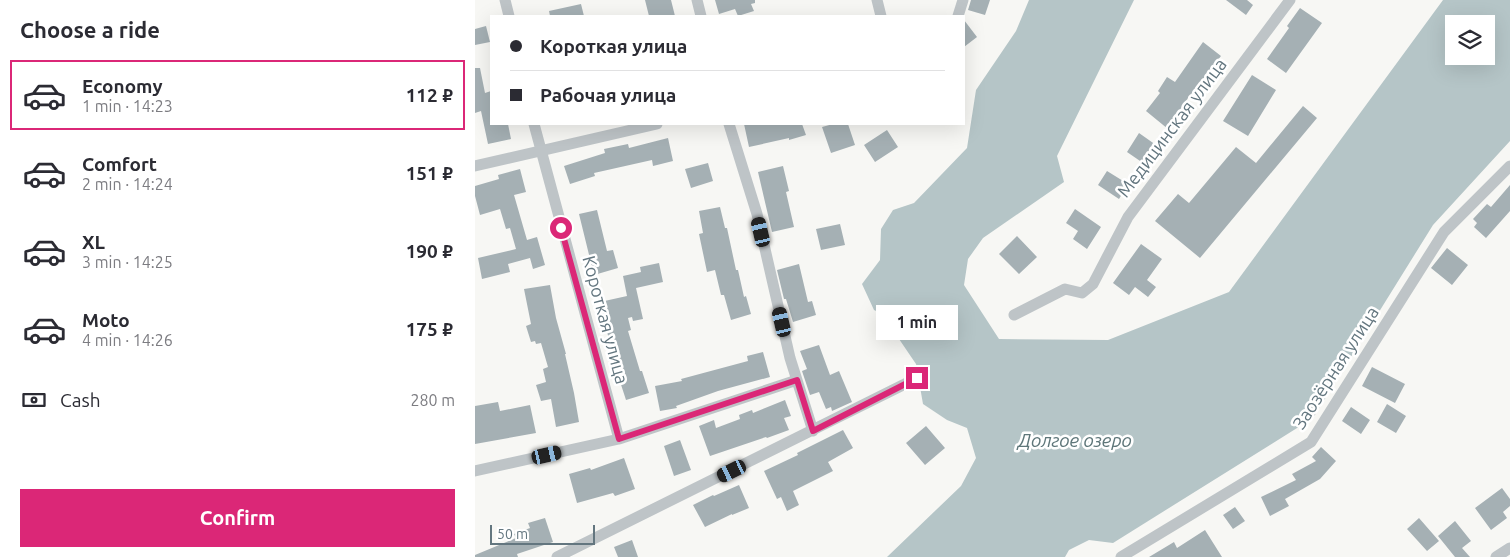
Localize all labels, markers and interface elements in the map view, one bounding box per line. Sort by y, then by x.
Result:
map controls [1445,15,1495,65]
button: layers [1445,15,1495,65]
text: Choose a ride [20,17,160,42]
text: Короткая улица [540,35,687,57]
street label: Медицинская улица [1113,54,1230,201]
icon: car [22,73,67,118]
text: Economy [82,75,163,97]
text: 112 ₽ [406,84,453,106]
text: Рабочая улица [540,84,676,106]
text: 1 min · 14:23 [82,97,173,115]
icon: car [22,151,67,196]
text: Comfort [82,153,157,175]
text: 151 ₽ [406,162,453,184]
text: 2 min · 14:24 [82,175,173,193]
car [750,216,771,248]
route start [550,217,572,239]
icon: car [22,229,67,274]
text: XL [82,231,105,253]
text: 190 ₽ [406,240,453,262]
text: 3 min · 14:25 [82,253,173,271]
street label: Короткая улица [579,253,633,386]
street label: Заозёрная улица [1288,303,1382,432]
car [771,306,792,338]
callout: 1 min [876,306,958,340]
icon: car [22,307,67,352]
text: Moto [82,309,130,331]
text: 1 min [897,313,937,331]
text: 175 ₽ [406,318,453,340]
text: 4 min · 14:26 [82,331,173,349]
route end [906,367,928,389]
icon: cash [20,386,48,414]
text: Cash [60,389,101,411]
text: 280 m [410,391,455,409]
water label: Долгое озеро [1016,429,1132,451]
car [530,444,563,466]
car [715,458,748,484]
button: Confirm [20,489,455,547]
scale bar [490,522,595,545]
text: 50 m [497,526,528,542]

